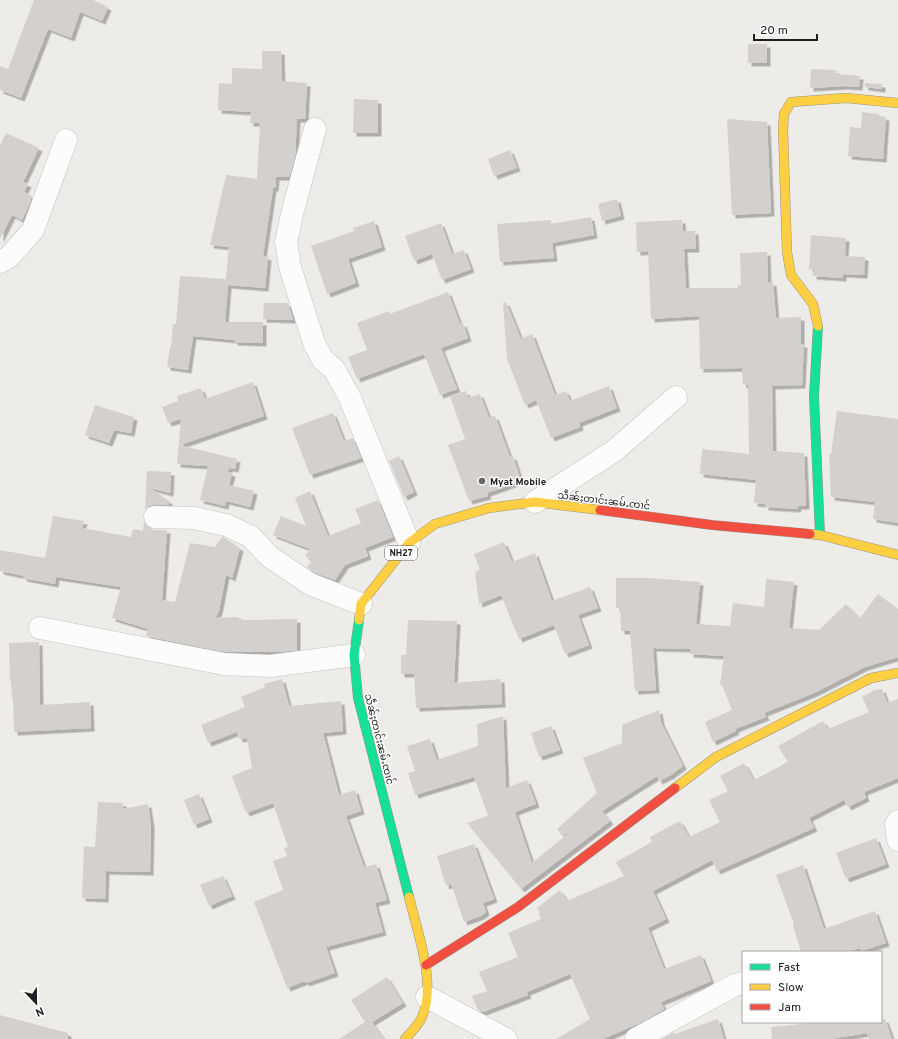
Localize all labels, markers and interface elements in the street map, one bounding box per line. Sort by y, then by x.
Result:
scale bar [754,16,817,42]
text: 20 m [760,23,788,39]
marker: Myat Mobile [477,476,487,486]
place label: Myat Mobile [490,476,547,489]
street label: သဵၼ်ႈတၢင်းၼမ်ႉၸၢင် [557,487,651,514]
road number: NH27 [385,546,417,560]
street label: သဵၼ်ႈတၢင်းၼမ်ႉၸၢင် [361,692,398,786]
legend [742,951,882,1023]
text: Fast [778,960,800,976]
text: Slow [778,980,804,996]
north arrow [16,983,56,1023]
text: Jam [778,1000,801,1016]
text: N [33,1003,46,1019]

